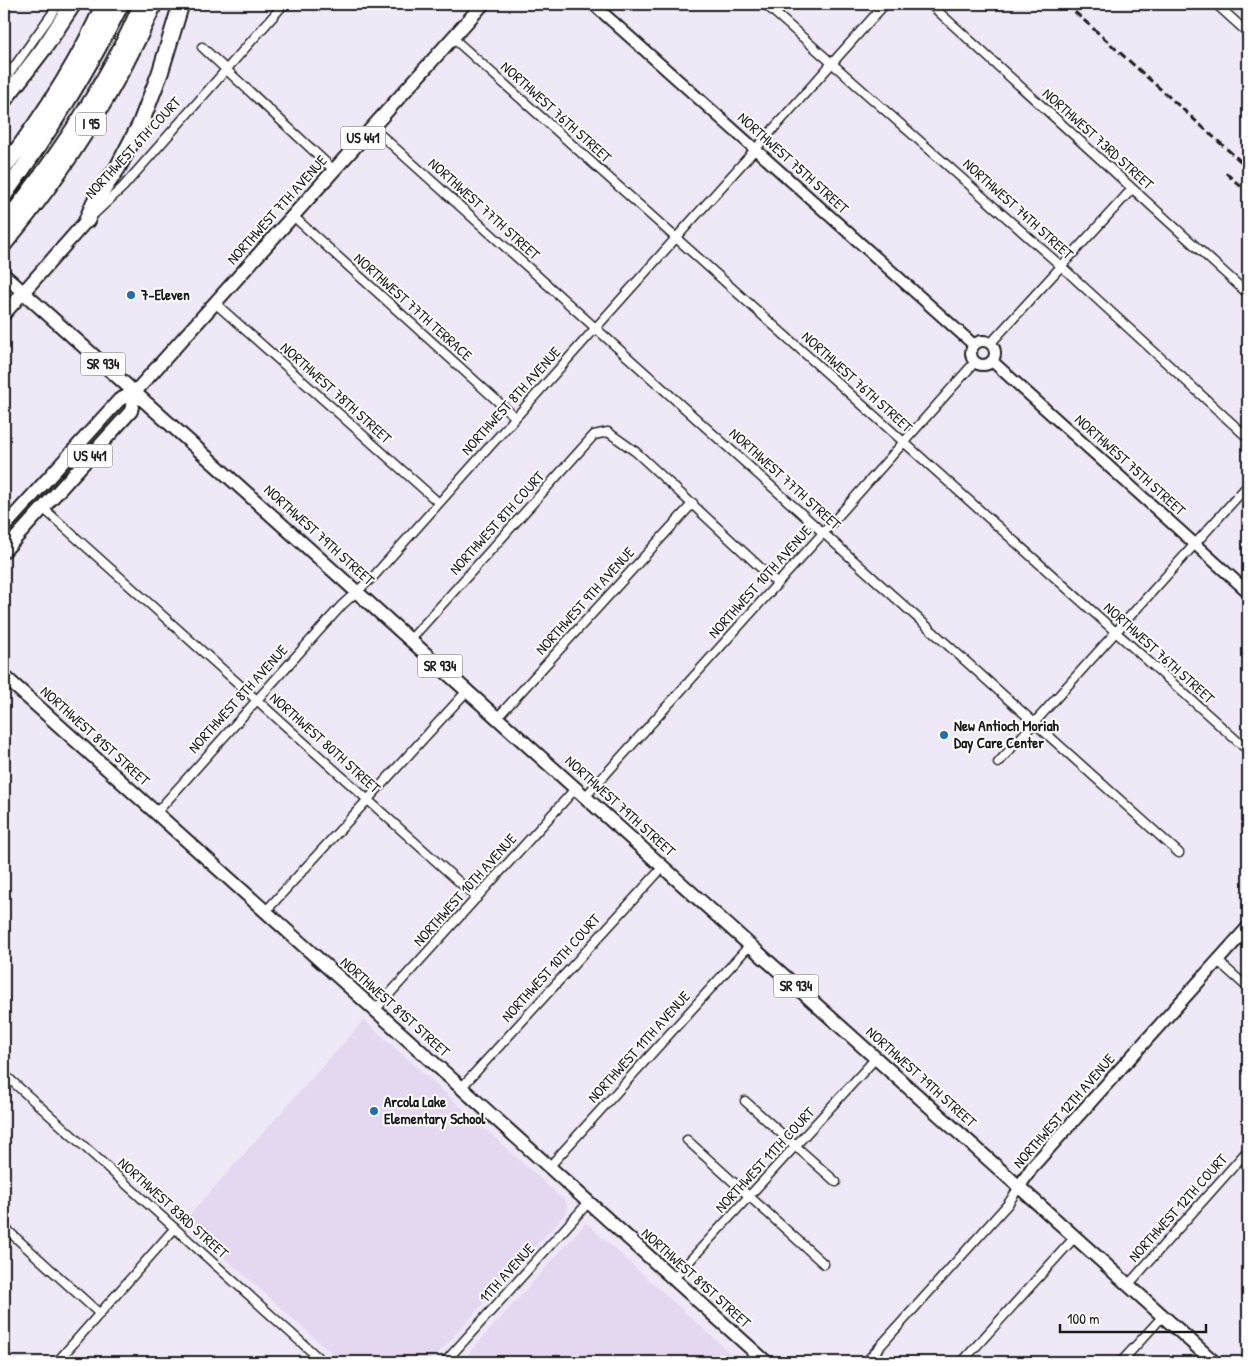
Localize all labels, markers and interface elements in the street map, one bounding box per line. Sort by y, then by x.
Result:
street label: NORTHWEST 76TH STREET [496,56,617,168]
street label: NORTHWEST 73RD STREET [1038,83,1159,195]
street label: NORTHWEST 6TH COURT [80,91,186,203]
street label: NORTHWEST 75TH STREET [733,107,854,219]
road number: I 95 [76,112,106,136]
road number: US 441 [340,126,386,150]
street label: NORTHWEST 7TH AVENUE [222,150,332,269]
street label: NORTHWEST 77TH STREET [424,153,545,265]
street label: NORTHWEST 74TH STREET [959,153,1079,265]
street label: NORTHWEST 77TH TERRACE [350,248,477,366]
place label: 7-Eleven [140,284,190,305]
marker: 7-Eleven [125,289,137,301]
street label: NORTHWEST 76TH STREET [797,326,918,438]
street label: NORTHWEST 78TH STREET [276,337,397,449]
street label: NORTHWEST 8TH AVENUE [456,341,565,460]
road number: SR 934 [80,352,126,376]
street label: NORTHWEST 75TH STREET [1070,409,1191,521]
street label: NORTHWEST 77TH STREET [725,423,846,535]
road number: US 441 [68,444,112,468]
street label: NORTHWEST 8TH COURT [444,465,550,579]
street label: NORTHWEST 79TH STREET [260,479,380,591]
street label: NORTHWEST 10TH AVENUE [703,520,816,643]
street label: NORTHWEST 9TH AVENUE [530,542,639,659]
street label: NORTHWEST 76TH STREET [1099,597,1220,709]
street label: NORTHWEST 8TH AVENUE [183,639,292,758]
road number: SR 934 [418,654,462,678]
street label: NORTHWEST 81ST STREET [36,681,155,791]
street label: NORTHWEST 80TH STREET [266,687,386,799]
place label: New Antioch Moriah Day Care Center [954,715,1060,754]
marker: New Antioch Moriah Day Care Center [938,729,950,741]
street label: NORTHWEST 79TH STREET [561,750,681,862]
street label: NORTHWEST 10TH AVENUE [408,828,521,951]
street label: NORTHWEST 10TH COURT [496,908,605,1026]
street label: NORTHWEST 81ST STREET [336,952,455,1062]
road number: SR 934 [774,974,818,998]
street label: NORTHWEST 11TH AVENUE [583,986,695,1107]
street label: NORTHWEST 79TH STREET [862,1021,982,1133]
street label: NORTHWEST 12TH AVENUE [1008,1049,1120,1173]
place label: Arcola Lake Elementary School [384,1091,486,1130]
street label: NORTHWEST 11TH COURT [710,1102,820,1217]
marker: Arcola Lake Elementary School [368,1105,380,1117]
street label: NORTHWEST 12TH COURT [1123,1148,1233,1266]
street label: NORTHWEST 83RD STREET [114,1152,234,1264]
street label: NORTHWEST 81ST STREET [637,1223,756,1333]
street label: 11TH AVENUE [474,1238,539,1307]
scale bar [1060,1301,1206,1333]
text: 100 m [1067,1308,1100,1329]

